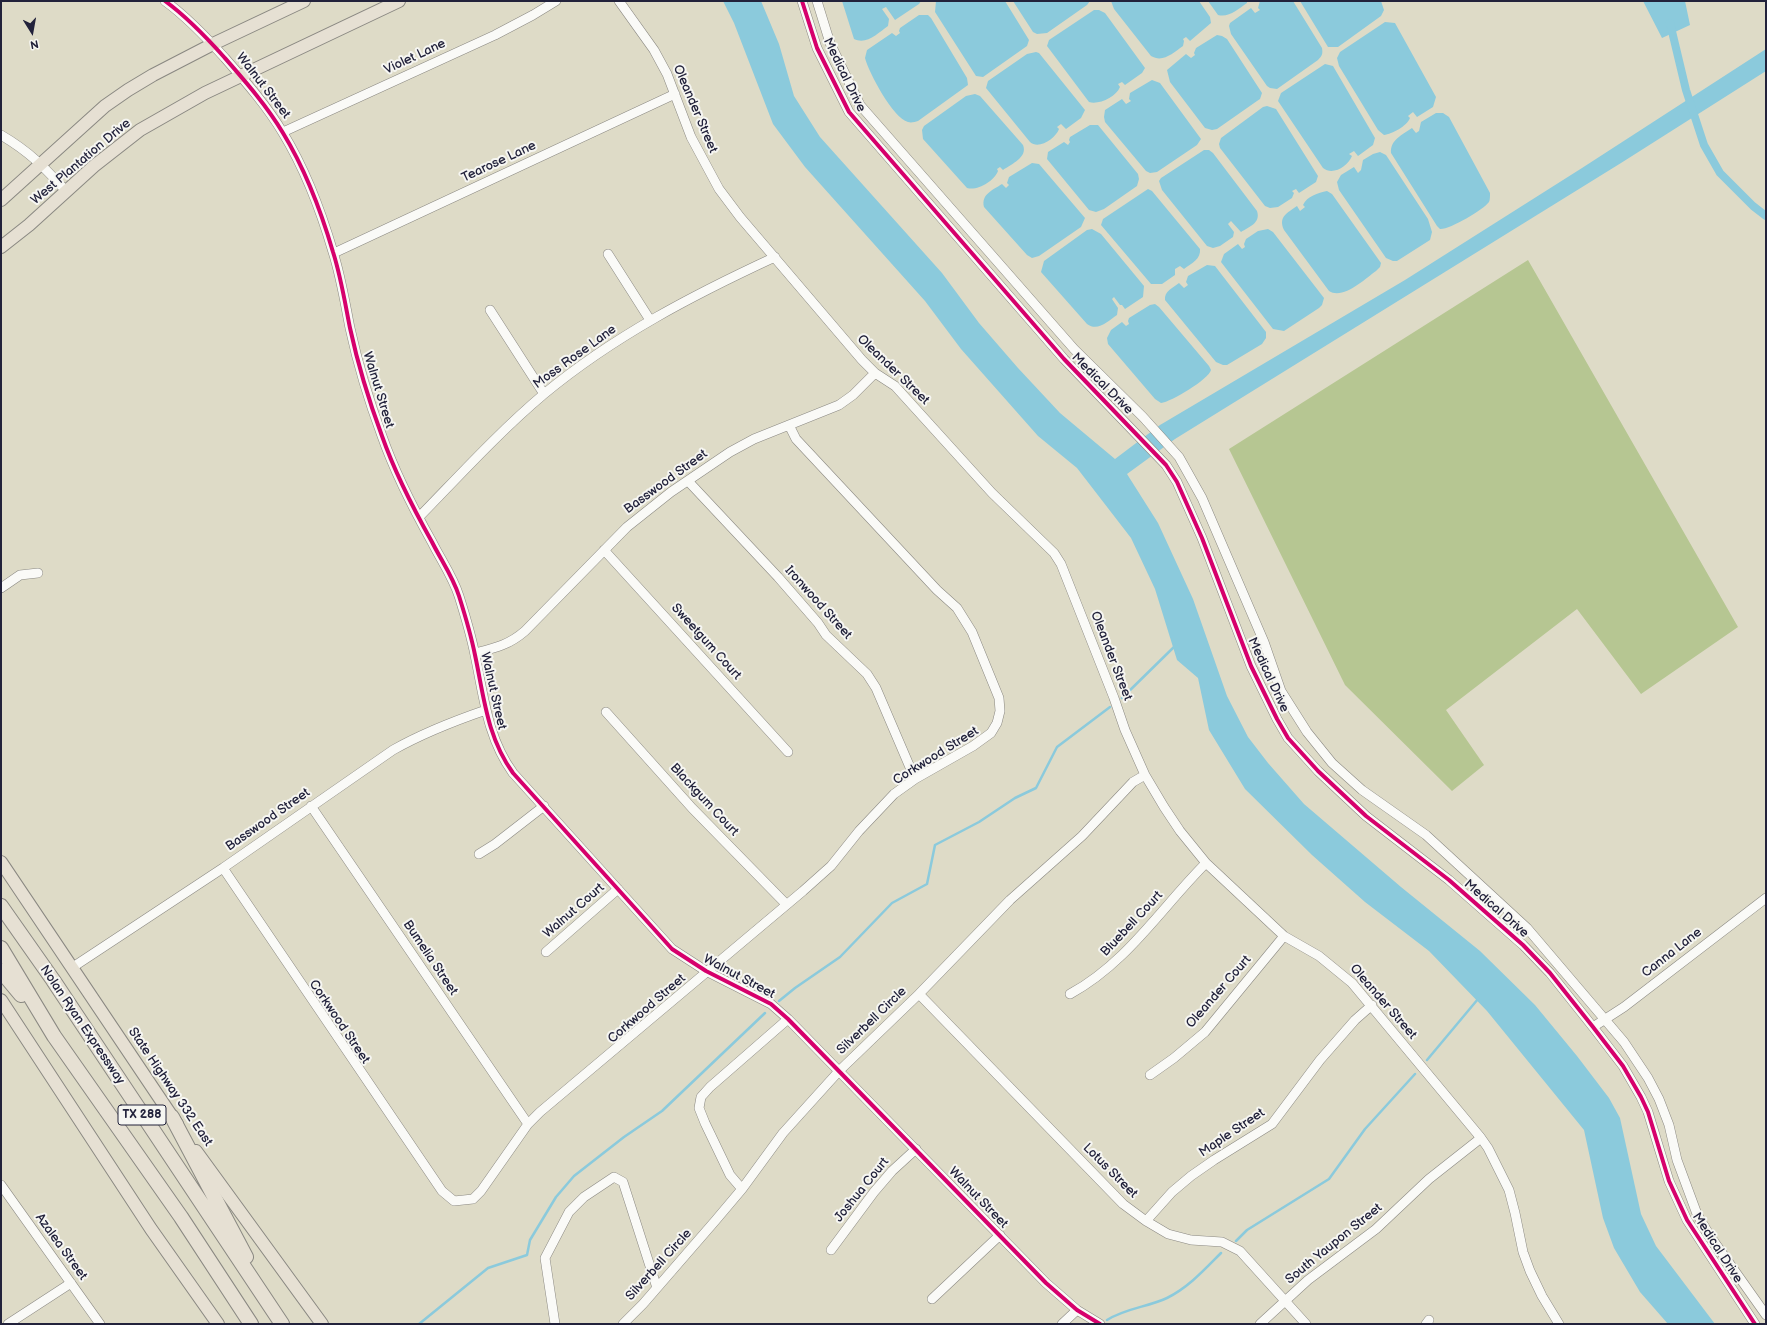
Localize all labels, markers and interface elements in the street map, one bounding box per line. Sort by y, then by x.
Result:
north arrow [12,12,52,52]
street label: Medical Drive [819,35,869,115]
street label: Violet Lane [382,36,448,78]
text: N [29,37,40,51]
street label: Walnut Street [233,50,293,122]
street label: Oleander Street [669,63,721,155]
street label: West Plantation Drive [28,116,134,208]
street label: Tearose Lane [459,138,539,186]
street label: Moss Rose Lane [530,322,620,392]
street label: Oleander Street [854,332,932,408]
street label: Walnut Street [359,350,397,430]
street label: Medical Drive [1068,350,1136,418]
street label: Basswood Street [621,447,711,517]
street label: Ironwood Street [781,563,855,643]
street label: Sweetgum Court [668,601,744,683]
street label: Oleander Street [1087,609,1135,703]
street label: Medical Drive [1244,635,1292,715]
street label: Walnut Street [477,651,509,731]
street label: Corkwood Street [890,723,982,789]
street label: Blackgum Court [666,760,742,840]
street label: Basswood Street [223,785,313,855]
street label: Medical Drive [1460,877,1532,941]
street label: Walnut Court [540,880,608,942]
street label: Bluebell Court [1098,888,1166,960]
street label: Bumelia Street [399,918,461,998]
street label: Canna Lane [1639,925,1705,981]
street label: Walnut Street [700,952,778,1002]
street label: Oleander Court [1183,953,1255,1031]
street label: Oleander Street [1346,961,1420,1043]
street label: Nolan Ryan Expressway [36,962,128,1088]
street label: Corkwood Street [605,971,689,1047]
street label: Corkwood Street [305,977,373,1067]
street label: Silverbell Circle [834,984,910,1058]
street label: State Highway 332 East [124,1025,216,1149]
road number: TX 288 [118,1105,166,1125]
street label: Maple Street [1196,1105,1268,1161]
street label: Lotus Street [1079,1140,1141,1202]
street label: Joshua Court [831,1155,893,1225]
street label: Walnut Street [945,1164,1011,1232]
street label: South Yaupon Street [1283,1200,1385,1288]
street label: Medical Drive [1688,1210,1746,1286]
street label: Azalea Street [32,1211,90,1283]
street label: Silverbell Circle [623,1226,695,1304]

